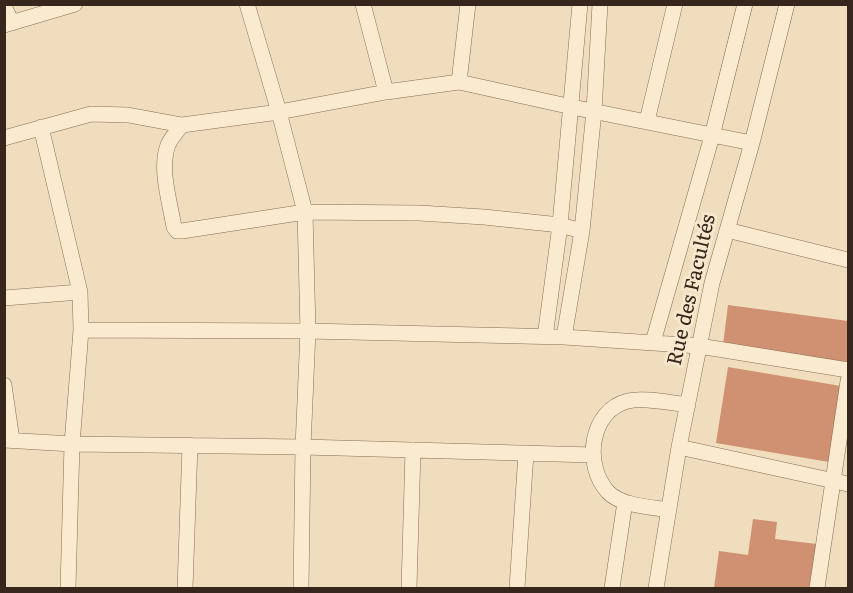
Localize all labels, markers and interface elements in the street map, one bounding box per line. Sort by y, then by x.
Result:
street label: Rue des Facultés [663,212,721,368]

